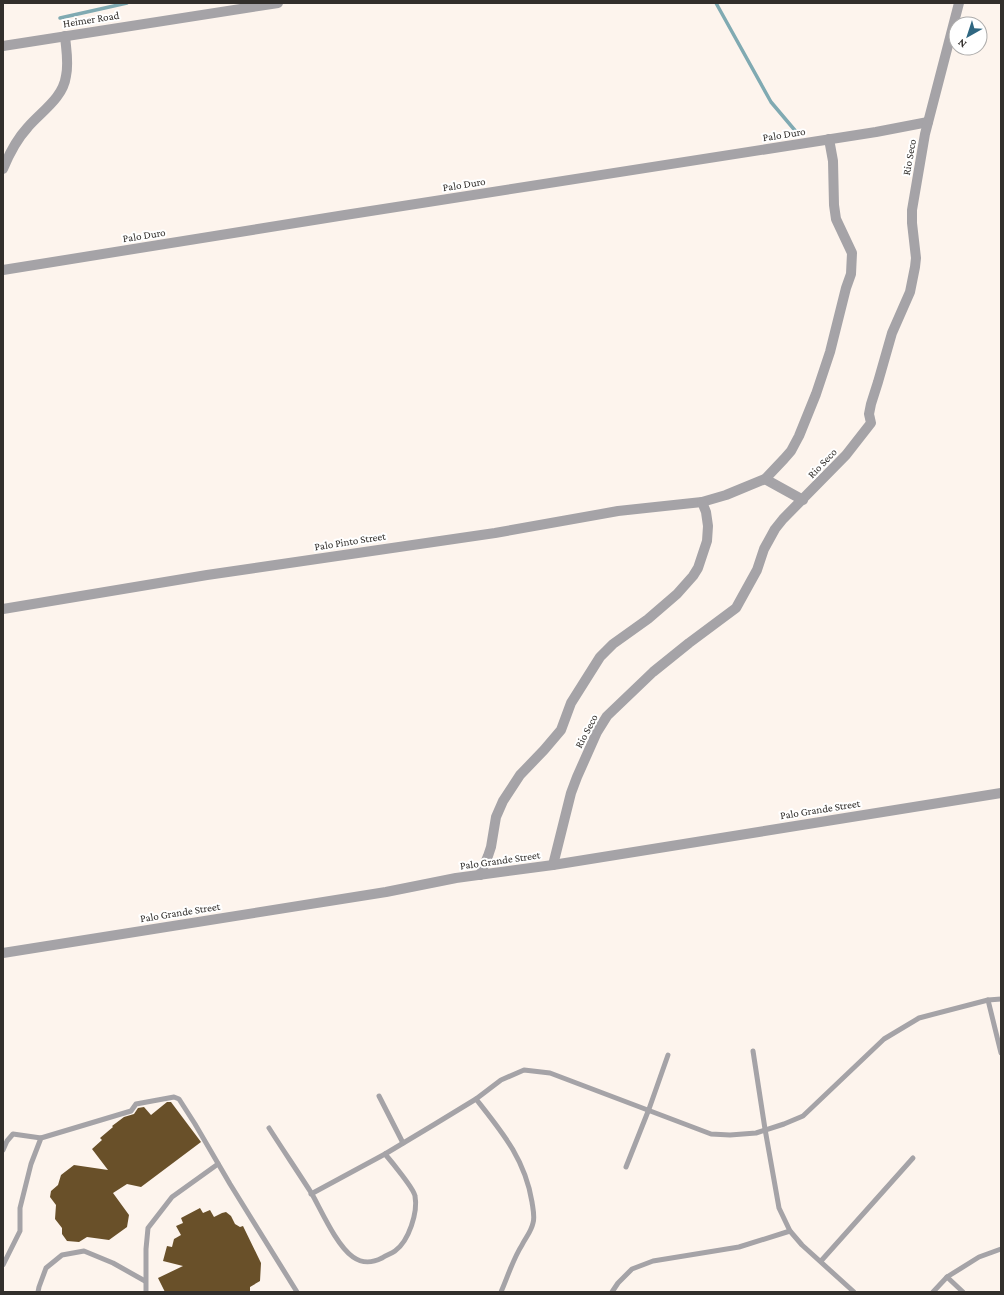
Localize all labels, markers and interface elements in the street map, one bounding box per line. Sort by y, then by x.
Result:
street label: Heimer Road [62,9,120,29]
north arrow [948,16,988,56]
text: N [955,36,968,51]
street label: Palo Duro [762,125,807,143]
street label: Rio Seco [900,137,918,176]
street label: Palo Duro [442,175,487,193]
street label: Palo Duro [122,226,167,244]
street label: Rio Seco [805,445,839,480]
street label: Palo Pinto Street [313,529,387,553]
street label: Rio Seco [572,712,600,750]
street label: Palo Grande Street [779,797,861,821]
street label: Palo Grande Street [459,848,541,872]
street label: Palo Grande Street [139,900,221,924]

